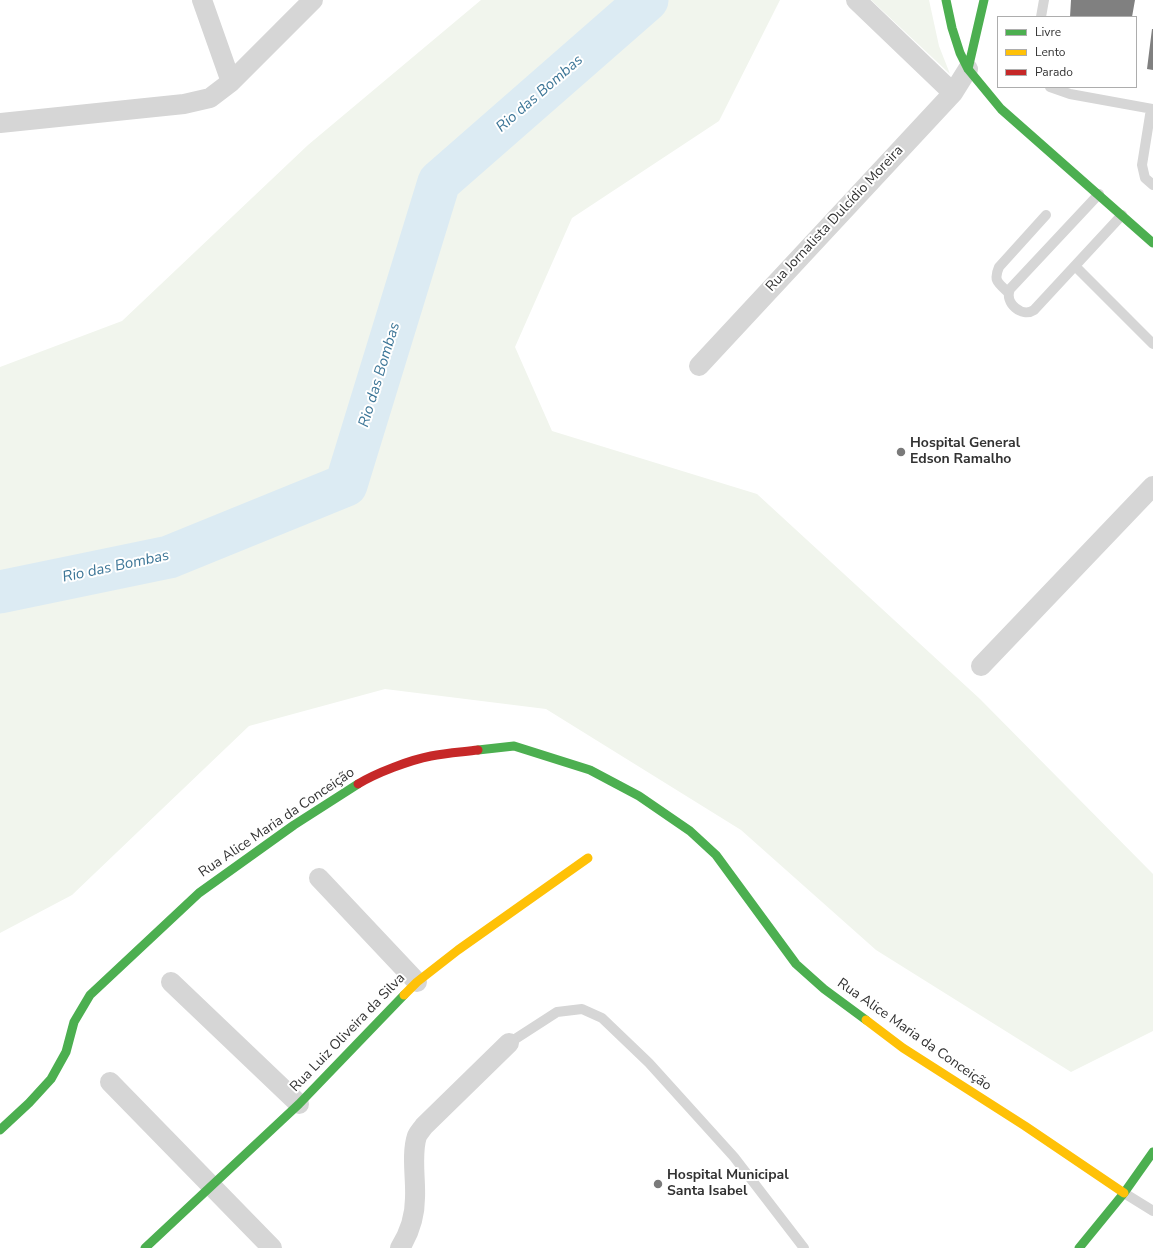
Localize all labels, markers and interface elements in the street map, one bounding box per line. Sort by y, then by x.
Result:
legend [997,16,1137,88]
text: Livre [1035,24,1061,40]
text: Lento [1035,44,1065,60]
water label: Rio das Bombas [493,52,587,136]
text: Parado [1035,64,1073,80]
street label: Rua Jornalista Dulcídio Moreira [763,143,907,295]
water label: Rio das Bombas [356,320,404,430]
place label: Hospital General Edson Ramalho [910,436,1020,468]
marker: Hospital General Edson Ramalho [895,446,907,458]
water label: Rio das Bombas [61,547,171,587]
street label: Rua Alice Maria da Conceição [196,764,358,882]
street label: Rua Luiz Oliveira da Silva [287,970,409,1096]
street label: Rua Alice Maria da Conceição [834,975,994,1095]
place label: Hospital Municipal Santa Isabel [667,1168,789,1200]
marker: Hospital Municipal Santa Isabel [652,1178,664,1190]

